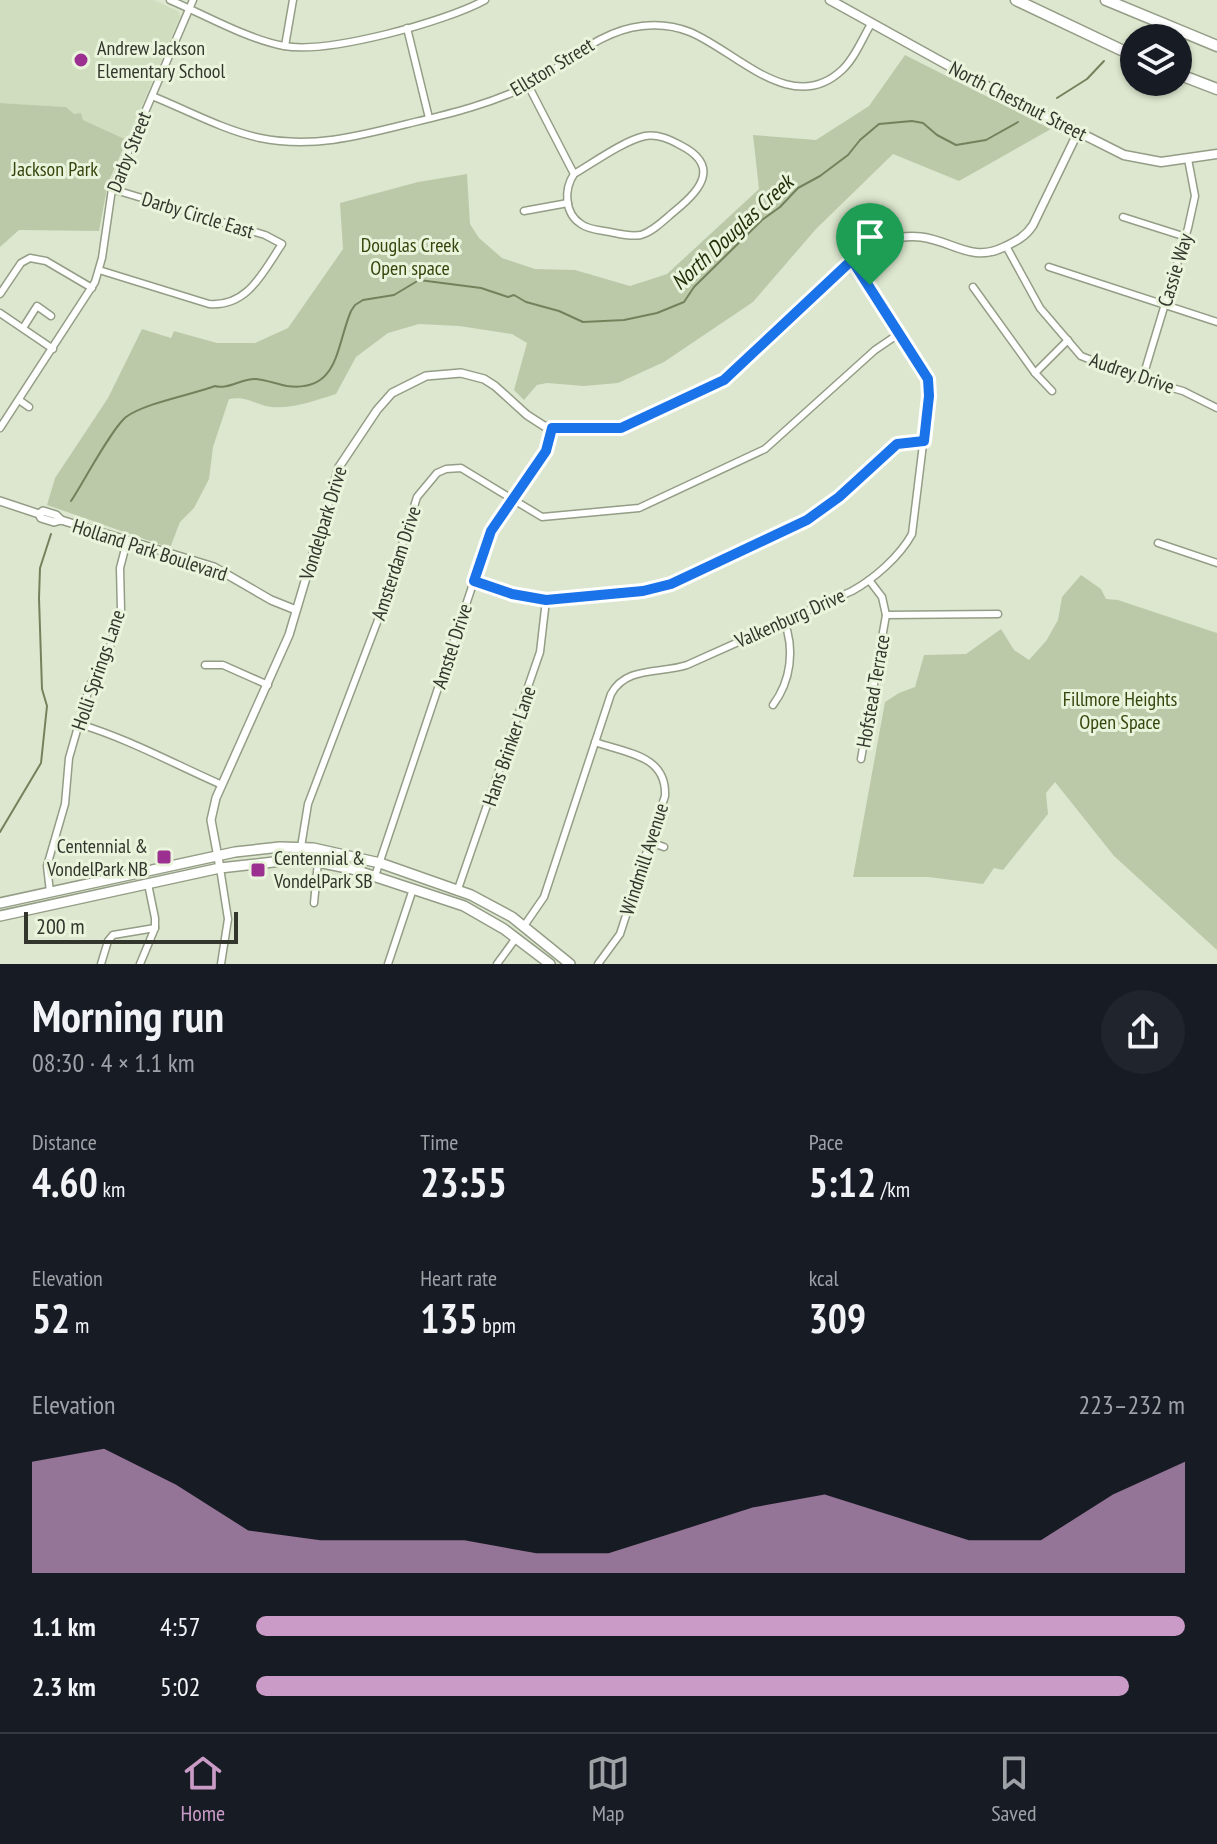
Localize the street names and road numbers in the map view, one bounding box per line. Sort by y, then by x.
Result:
street label: Ellston Street [505,32,599,102]
street label: North Chestnut Street [945,55,1092,147]
street label: Darby Street [101,107,157,196]
street label: Darby Circle East [139,186,258,244]
street label: Cassie Way [1152,230,1199,310]
street label: Audrey Drive [1086,346,1178,400]
street label: Vondelpark Drive [293,463,353,584]
street label: Amsterdam Drive [365,503,427,623]
street label: Holland Park Boulevard [69,513,231,587]
street label: Valkenburg Drive [730,582,849,654]
street label: Amstel Drive [426,600,478,692]
street label: Holli Springs Lane [65,606,131,734]
street label: Hofstead Terrace [850,633,896,749]
street label: Hans Brinker Lane [476,683,542,809]
street label: Windmill Avenue [614,800,674,918]

